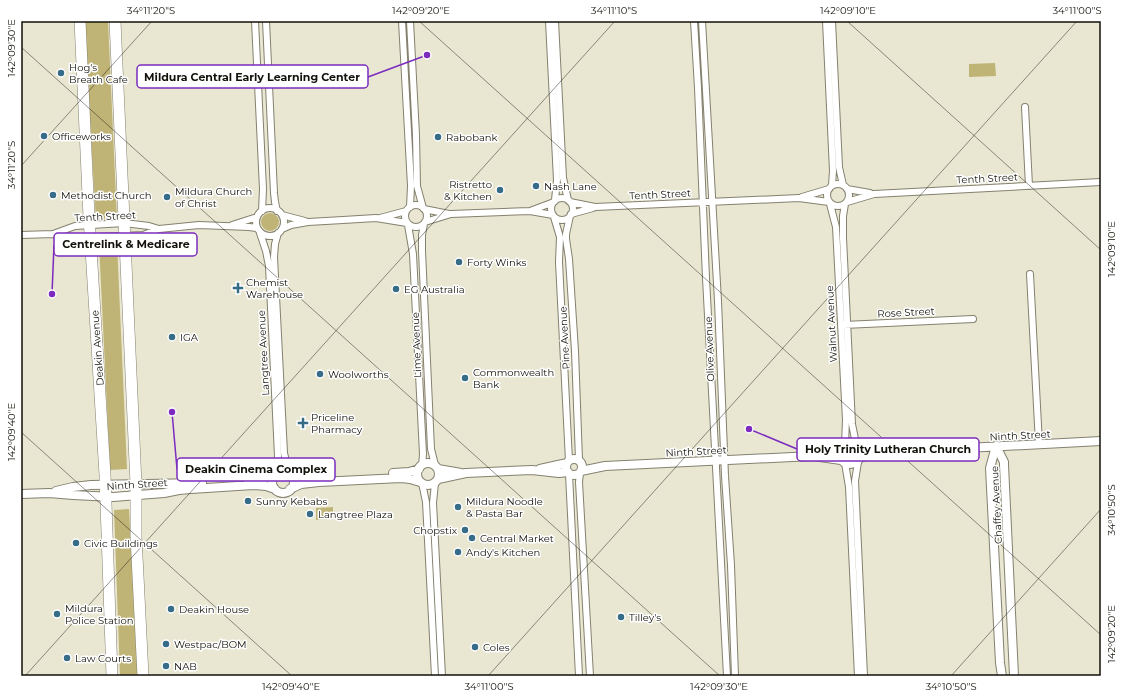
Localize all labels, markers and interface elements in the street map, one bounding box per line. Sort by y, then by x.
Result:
text: 34°11'20"S [127,4,175,17]
text: 142°09'20"E [392,4,450,17]
text: 34°11'10"S [591,4,637,17]
text: 142°09'10"E [820,4,876,17]
text: 34°11'00"S [1052,4,1102,17]
text: 142°09'30"E [5,19,18,77]
place label: Hog's Breath Cafe [69,61,128,86]
callout: Mildura Central Early Learning Center [137,65,368,88]
marker: Hog's Breath Cafe [56,68,66,78]
text: Mildura Central Early Learning Center [144,70,360,84]
place label: Officeworks [52,130,111,143]
marker: Officeworks [39,131,49,141]
place label: Rabobank [446,131,498,144]
marker: Rabobank [433,132,443,142]
text: 34°11'20"S [5,141,18,189]
street label: Tenth Street [956,170,1018,187]
place label: Ristretto & Kitchen [444,178,492,203]
place label: Nash Lane [544,180,597,193]
marker: Nash Lane [531,181,541,191]
place label: Mildura Church of Christ [175,185,252,210]
marker: Ristretto & Kitchen [495,185,505,195]
street label: Tenth Street [629,186,691,203]
place label: Methodist Church [61,189,151,202]
marker: Methodist Church [48,190,58,200]
marker: Mildura Church of Christ [162,192,172,202]
street label: Tenth Street [74,208,136,225]
text: 142°09'10"E [1105,221,1118,277]
callout: Centrelink & Medicare [54,233,197,256]
text: Centrelink & Medicare [62,237,190,251]
place label: Forty Winks [467,256,527,269]
marker: Forty Winks [454,257,464,267]
place label: Chemist Warehouse [246,276,303,301]
marker: Chemist Warehouse [233,283,243,293]
place label: EG Australia [404,283,465,296]
marker: EG Australia [391,284,401,294]
street label: Walnut Avenue [823,285,840,363]
street label: Rose Street [877,305,935,320]
street label: Pine Avenue [556,306,573,370]
street label: Deakin Avenue [88,310,107,386]
street label: Langtree Avenue [255,310,272,396]
street label: Lime Avenue [409,312,424,378]
street label: Olive Avenue [702,316,717,382]
place label: IGA [180,331,199,344]
marker: IGA [167,332,177,342]
place label: Commonwealth Bank [473,366,554,391]
place label: Woolworths [328,368,389,381]
marker: Woolworths [315,369,325,379]
marker: Commonwealth Bank [460,373,470,383]
text: 142°09'40"E [5,403,18,461]
place label: Priceline Pharmacy [311,411,363,436]
marker: Priceline Pharmacy [298,418,308,428]
street label: Ninth Street [989,427,1051,444]
callout: Holy Trinity Lutheran Church [797,438,979,461]
text: Holy Trinity Lutheran Church [805,442,971,456]
street label: Ninth Street [665,443,727,460]
callout: Deakin Cinema Complex [177,458,335,481]
text: Deakin Cinema Complex [185,462,327,476]
street label: Chaffey Avenue [988,466,1005,544]
street label: Ninth Street [106,476,168,493]
text: 34°10'50"S [1105,484,1118,536]
place label: Sunny Kebabs [256,495,328,508]
place label: Mildura Noodle & Pasta Bar [466,495,543,520]
marker: Sunny Kebabs [243,496,253,506]
marker: Mildura Noodle & Pasta Bar [453,502,463,512]
place label: Langtree Plaza [318,508,393,521]
marker: Langtree Plaza [305,509,315,519]
place label: Chopstix [413,524,458,537]
marker: Chopstix [460,525,470,535]
place label: Central Market [480,532,554,545]
marker: Central Market [467,533,477,543]
place label: Civic Buildings [84,537,158,550]
marker: Civic Buildings [71,538,81,548]
place label: Andy's Kitchen [466,546,540,559]
marker: Andy's Kitchen [453,547,463,557]
place label: Mildura Police Station [65,602,134,627]
place label: Deakin House [179,603,249,616]
marker: Deakin House [166,604,176,614]
text: 142°09'20"E [1105,605,1118,663]
marker: Mildura Police Station [52,609,62,619]
place label: Tilley's [629,611,661,624]
marker: Tilley's [616,612,626,622]
place label: Westpac/BOM [174,638,247,651]
marker: Westpac/BOM [161,639,171,649]
place label: Coles [483,641,510,654]
marker: Coles [470,642,480,652]
place label: Law Courts [75,652,131,665]
marker: Law Courts [62,653,72,663]
place label: NAB [174,660,197,673]
marker: NAB [161,661,171,671]
text: 142°09'40"E [262,680,320,693]
text: 34°11'00"S [464,680,514,693]
text: 142°09'30"E [690,680,748,693]
text: 34°10'50"S [925,680,977,693]

